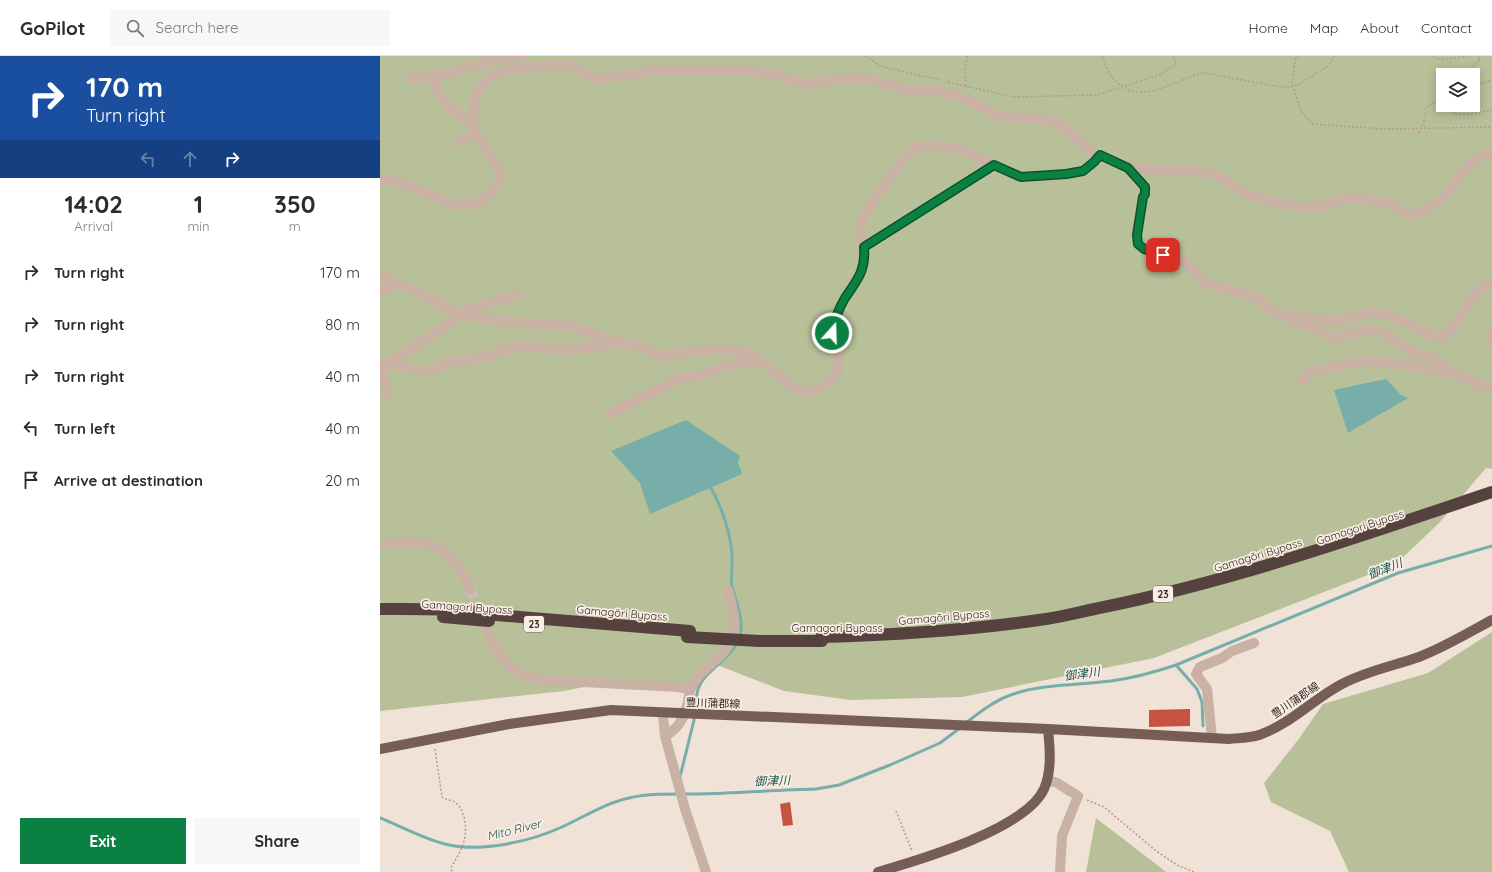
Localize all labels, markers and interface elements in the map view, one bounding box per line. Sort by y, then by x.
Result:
search box [110,10,390,46]
text: GoPilot [20,16,86,40]
icon: search [124,17,146,39]
text: Search here [156,18,238,37]
text: Home [1249,19,1288,37]
text: Map [1310,19,1338,37]
text: About [1360,19,1399,37]
text: Contact [1421,19,1472,37]
map controls [1436,68,1480,112]
button: layers [1436,68,1480,112]
text: 170 m [86,69,163,104]
icon: right [20,72,72,124]
text: Turn right [86,104,166,127]
icon: left [137,148,159,170]
icon: ahead [179,148,201,170]
icon: right [221,148,243,170]
text: 14:02 [64,189,123,219]
text: 1 [194,189,203,219]
text: 350 [274,189,315,219]
text: Arrival [74,218,113,234]
text: min [187,218,210,234]
text: m [289,218,301,234]
pin [1146,238,1180,272]
icon: arrive [1152,244,1174,266]
icon: right [20,261,42,283]
text: Turn right [54,263,125,282]
text: 170 m [320,263,360,282]
position arrow [811,312,853,354]
icon: right [20,313,42,335]
text: Turn right [54,315,125,334]
text: 80 m [325,315,360,334]
icon: right [20,365,42,387]
text: Turn right [54,367,125,386]
text: 40 m [325,367,360,386]
icon: left [20,417,42,439]
text: Turn left [54,419,116,438]
text: 40 m [325,419,360,438]
icon: arrive [20,469,42,491]
text: Arrive at destination [54,471,203,490]
text: 20 m [325,471,360,490]
street label: Gamagori Bypass [1315,506,1405,548]
street label: Gamagōri Bypass [1212,535,1304,575]
water label: 御津川 [1365,554,1406,582]
road number: 23 [1153,586,1173,602]
street label: Gamagori Bypass [421,597,513,617]
street label: Gamagōri Bypass [576,602,668,624]
street label: Gamagōri Bypass [898,606,990,628]
road number: 23 [524,616,544,632]
street label: Gamagori Bypass [791,621,883,635]
water label: 御津川 [1063,663,1103,683]
street label: 豊川蒲郡線 [1268,679,1322,721]
street label: 豊川蒲郡線 [685,695,741,711]
water label: 御津川 [754,772,792,789]
water label: Mito River [485,815,544,843]
button: Exit [20,818,186,864]
button: Share [194,818,360,864]

